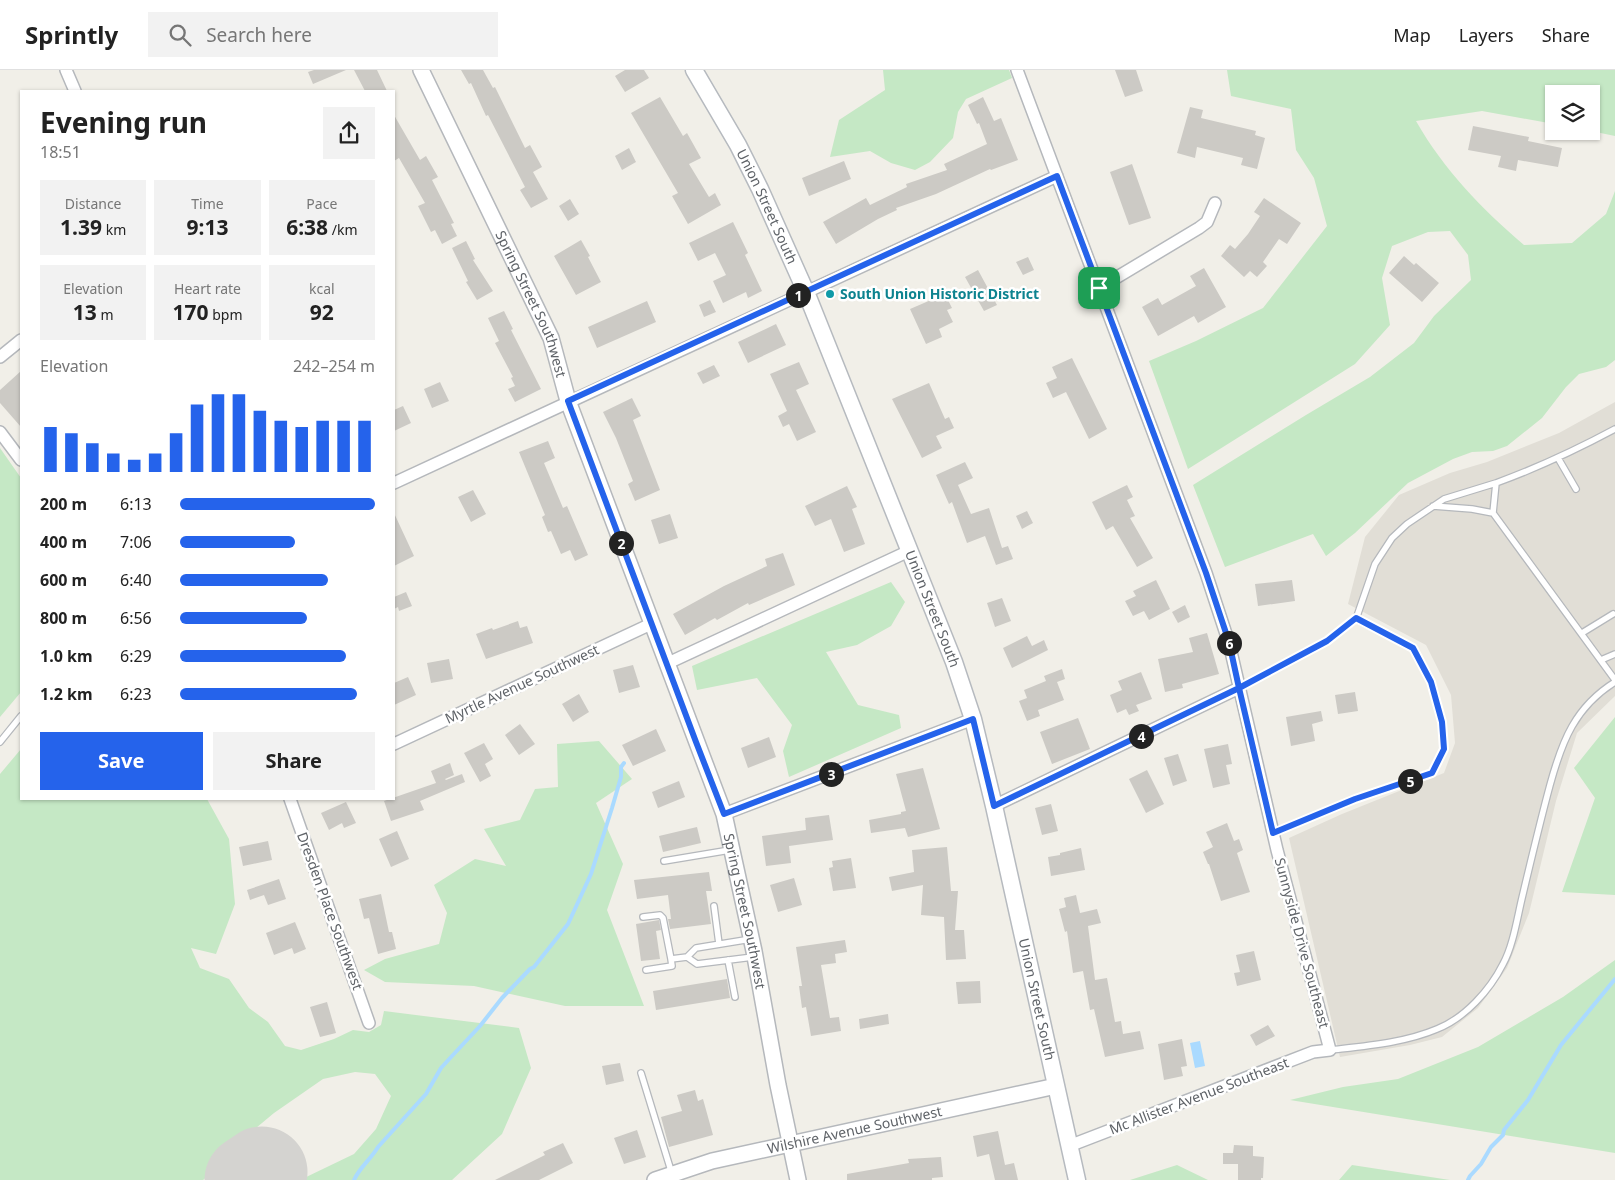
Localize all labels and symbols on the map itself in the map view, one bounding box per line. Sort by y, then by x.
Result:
street label: Union Street South [733,146,802,267]
street label: Spring Street Southwest [491,227,571,379]
pin [1078,267,1120,309]
pin: 1 [786,282,810,308]
place label: South Union Historic District [840,284,1039,303]
marker: South Union Historic District [824,288,836,300]
pin: 2 [608,530,634,556]
street label: Union Street South [901,547,965,669]
pin: 6 [1216,630,1242,656]
street label: Myrtle Avenue Southwest [442,639,602,728]
pin: 4 [1128,724,1154,748]
pin: 3 [818,762,844,786]
pin: 5 [1398,768,1422,794]
street label: Dresden Place Southwest [293,829,368,992]
street label: Spring Street Southwest [719,831,771,990]
street label: Sunnyside Drive Southeast [1271,856,1334,1030]
street label: Union Street South [1015,936,1060,1062]
street label: Mc Allister Avenue Southeast [1106,1052,1291,1139]
street label: Wilshire Avenue Southwest [765,1101,944,1158]

